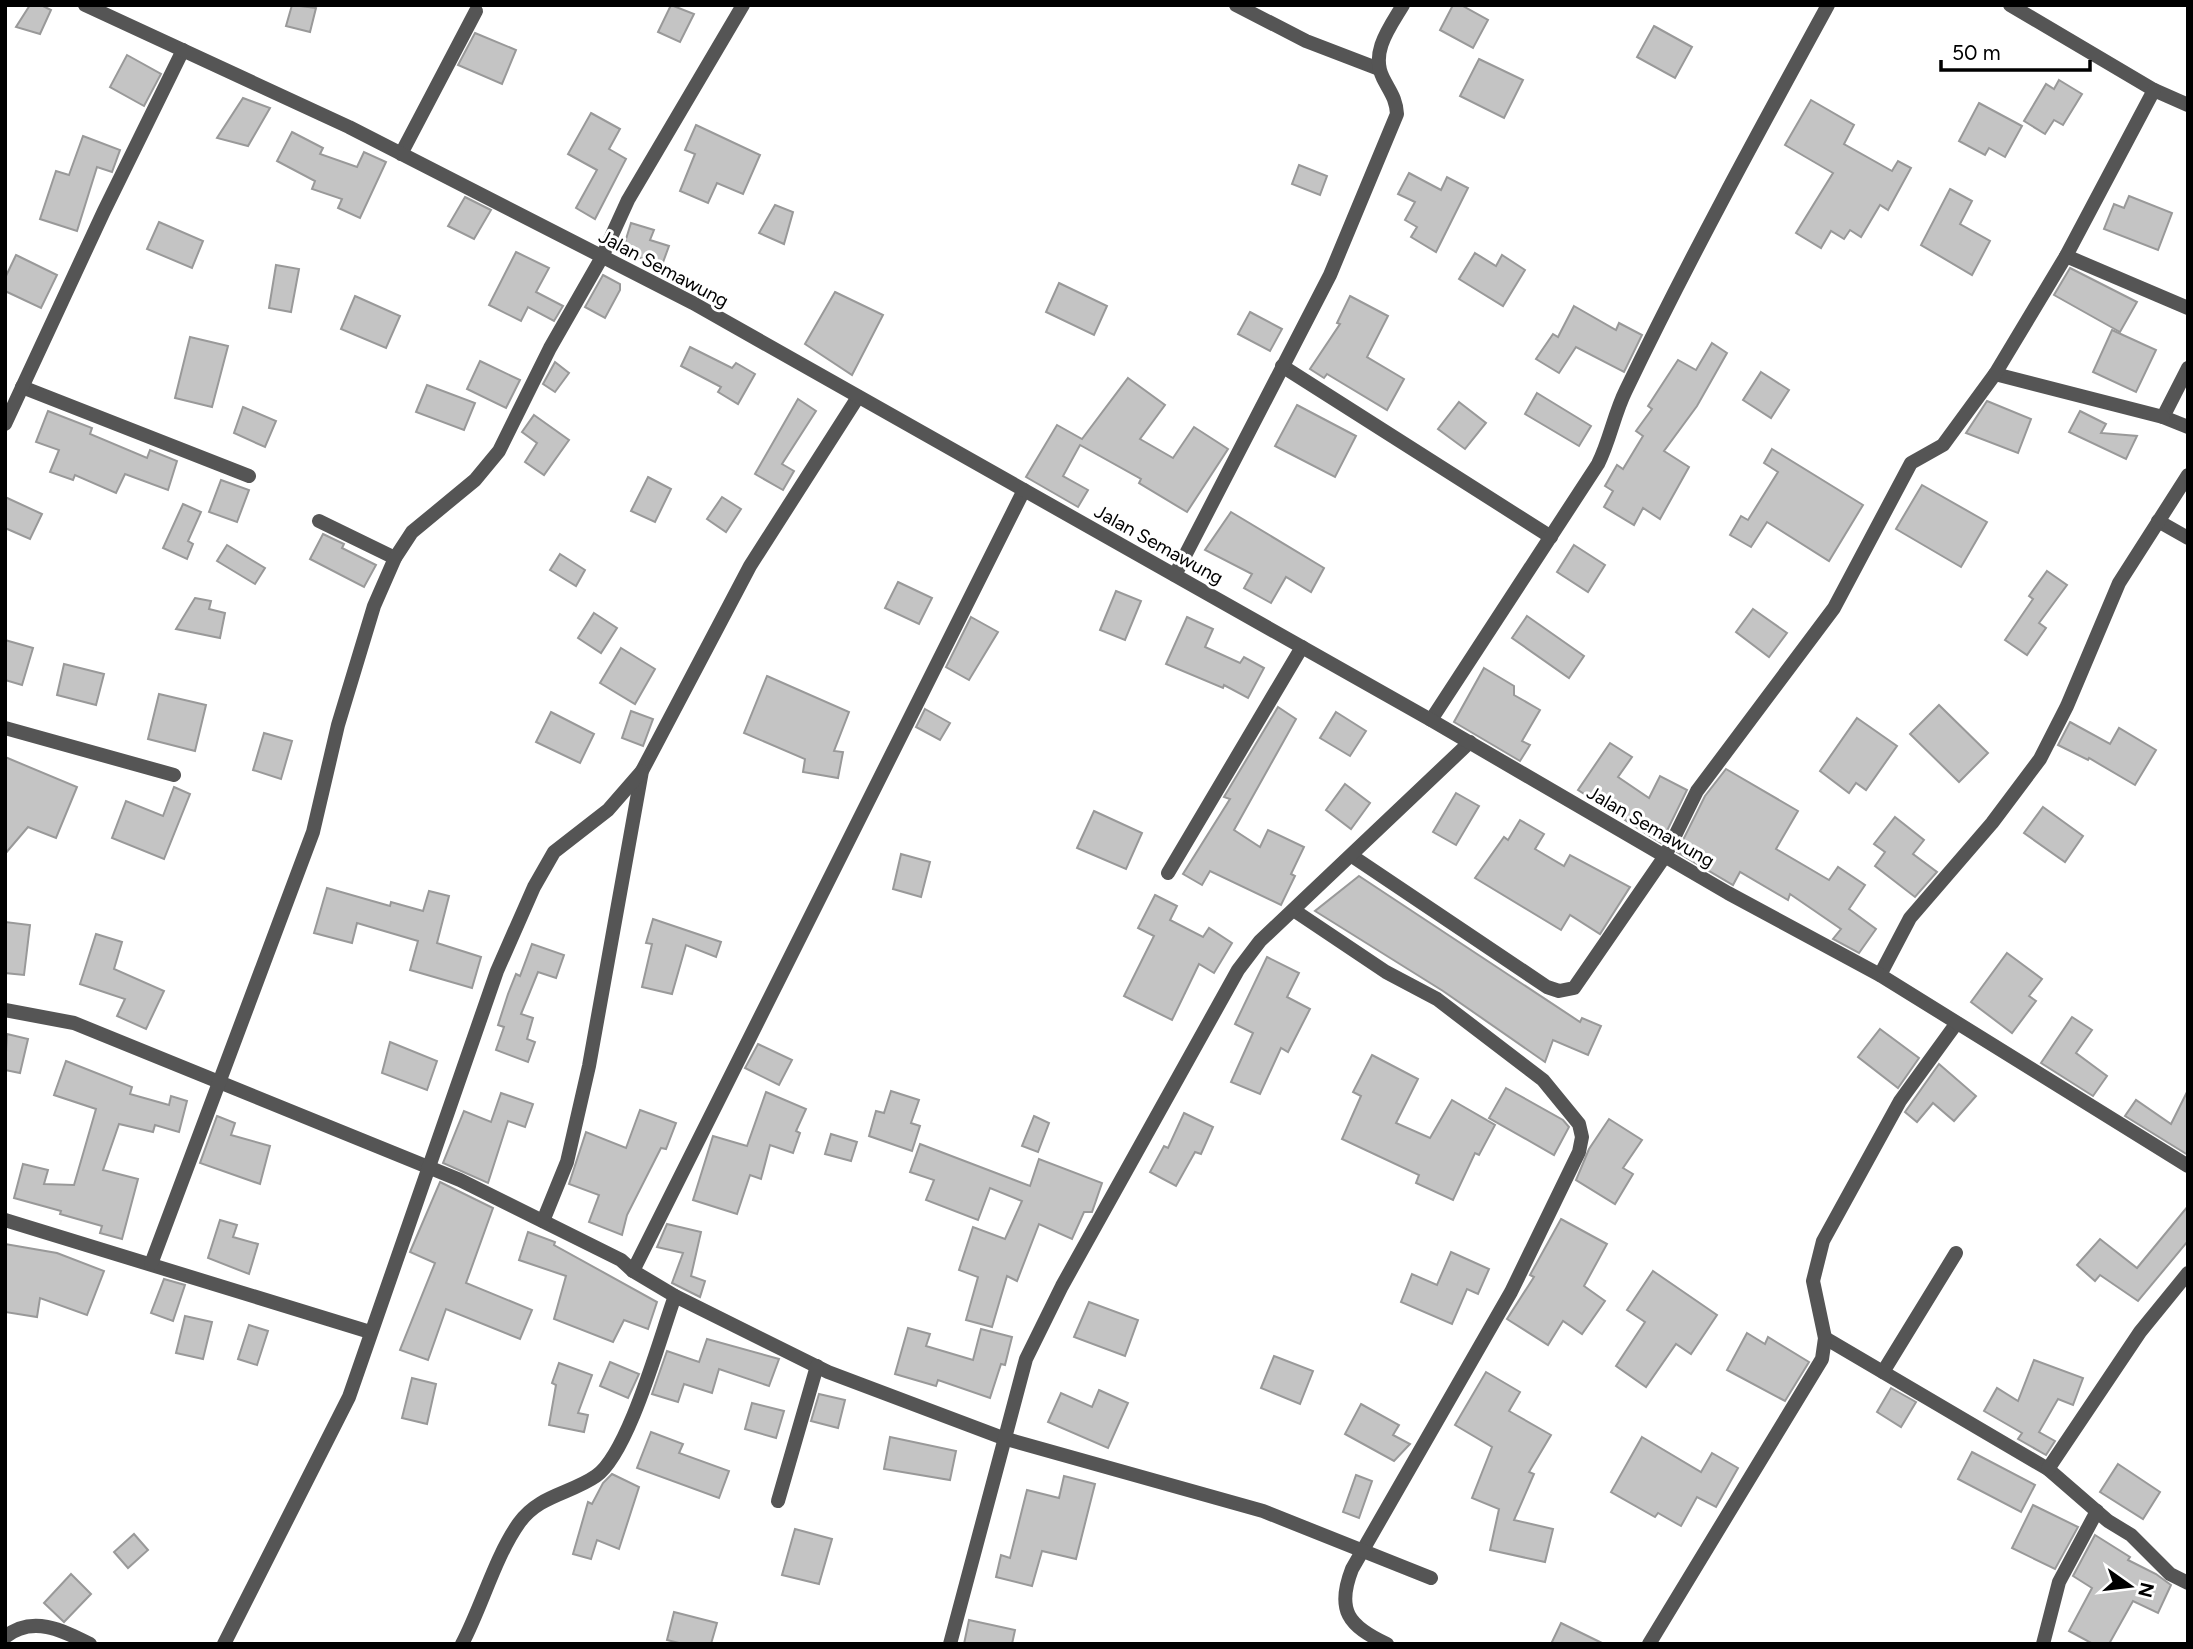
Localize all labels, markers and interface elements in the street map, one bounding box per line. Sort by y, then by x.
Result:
scale bar [1941,28,2090,72]
text: 50 m [1952,40,2001,65]
street label: Jalan Semawung [595,225,733,312]
street label: Jalan Semawung [1090,500,1227,589]
street label: Jalan Semawung [1583,781,1719,872]
north arrow [2095,1551,2165,1621]
text: N [2133,1580,2159,1600]

